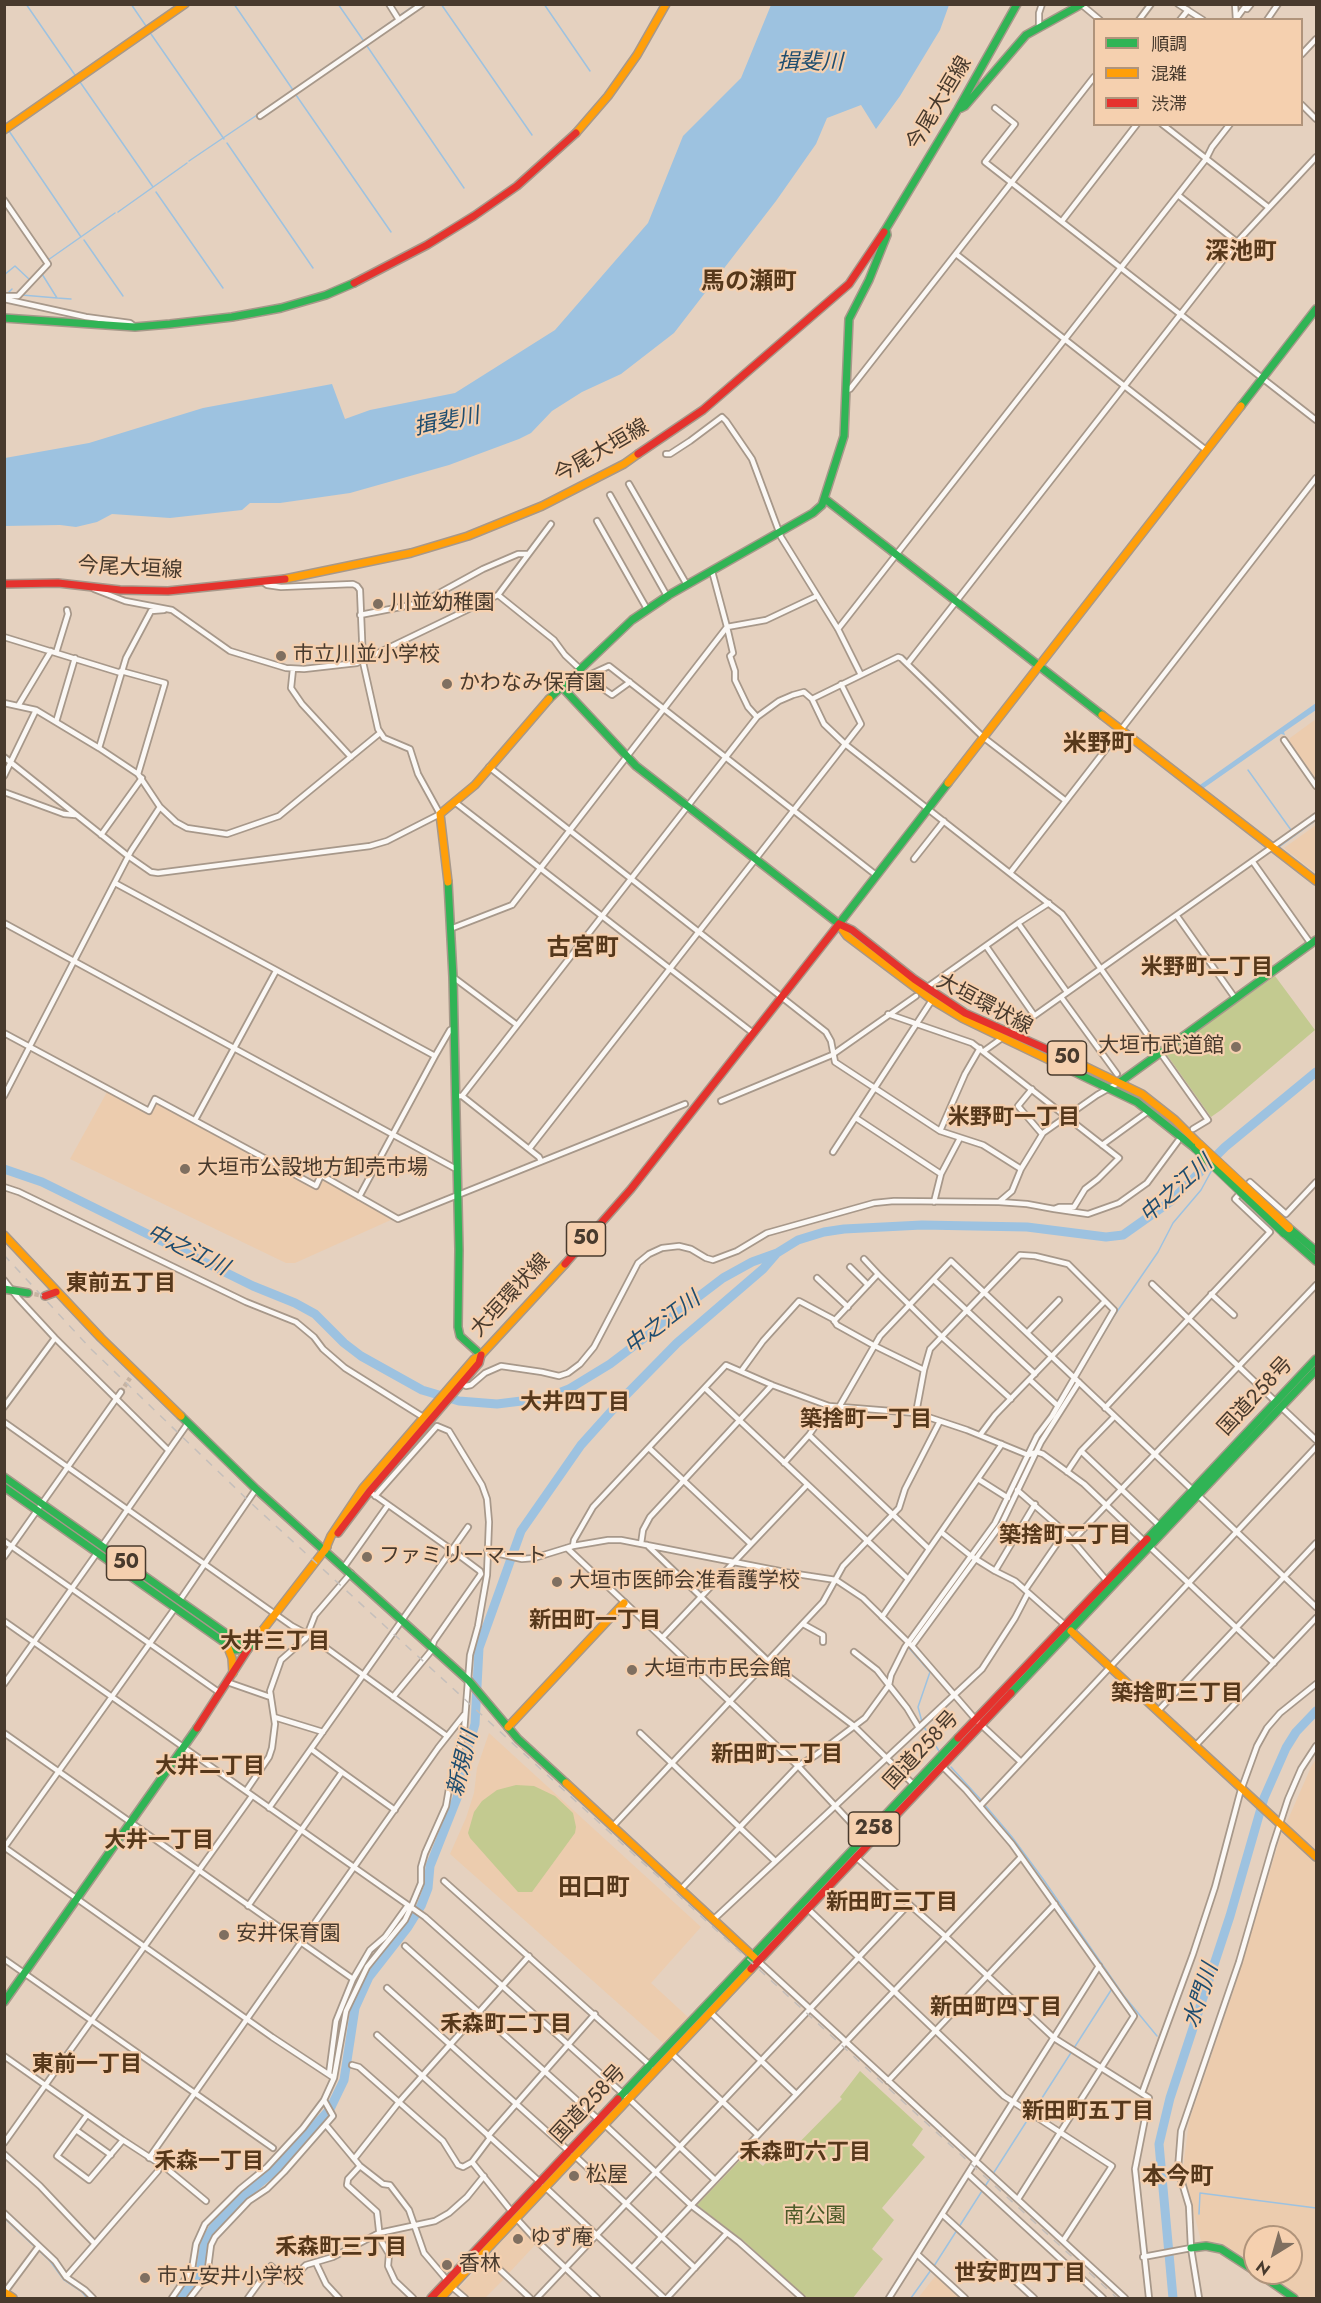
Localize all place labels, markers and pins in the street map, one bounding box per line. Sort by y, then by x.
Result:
place label: 川並幼稚園 [390,591,495,617]
marker: 川並幼稚園 [371,597,385,611]
place label: 市立川並小学校 [293,643,440,669]
marker: 市立川並小学校 [274,649,288,663]
place label: かわなみ保育園 [459,671,606,697]
marker: かわなみ保育園 [440,677,454,691]
place label: 大垣市武道館 [1098,1034,1224,1060]
marker: 大垣市武道館 [1229,1040,1243,1054]
place label: 大垣市公設地方卸売市場 [197,1156,428,1182]
marker: 大垣市公設地方卸売市場 [178,1162,192,1176]
place label: ファミリーマート [379,1544,547,1570]
marker: ファミリーマート [360,1550,374,1564]
place label: 大垣市医師会准看護学校 [569,1569,800,1595]
marker: 大垣市医師会准看護学校 [550,1575,564,1589]
place label: 大垣市市民会館 [644,1657,791,1683]
marker: 大垣市市民会館 [625,1663,639,1677]
place label: 安井保育園 [236,1922,341,1948]
marker: 安井保育園 [217,1928,231,1942]
place label: 松屋 [586,2163,628,2189]
marker: 松屋 [567,2169,581,2183]
place label: ゆず庵 [530,2226,593,2252]
marker: ゆず庵 [511,2232,525,2246]
place label: 香林 [459,2252,501,2278]
marker: 香林 [440,2258,454,2272]
place label: 市立安井小学校 [157,2265,304,2291]
marker: 市立安井小学校 [138,2271,152,2285]

